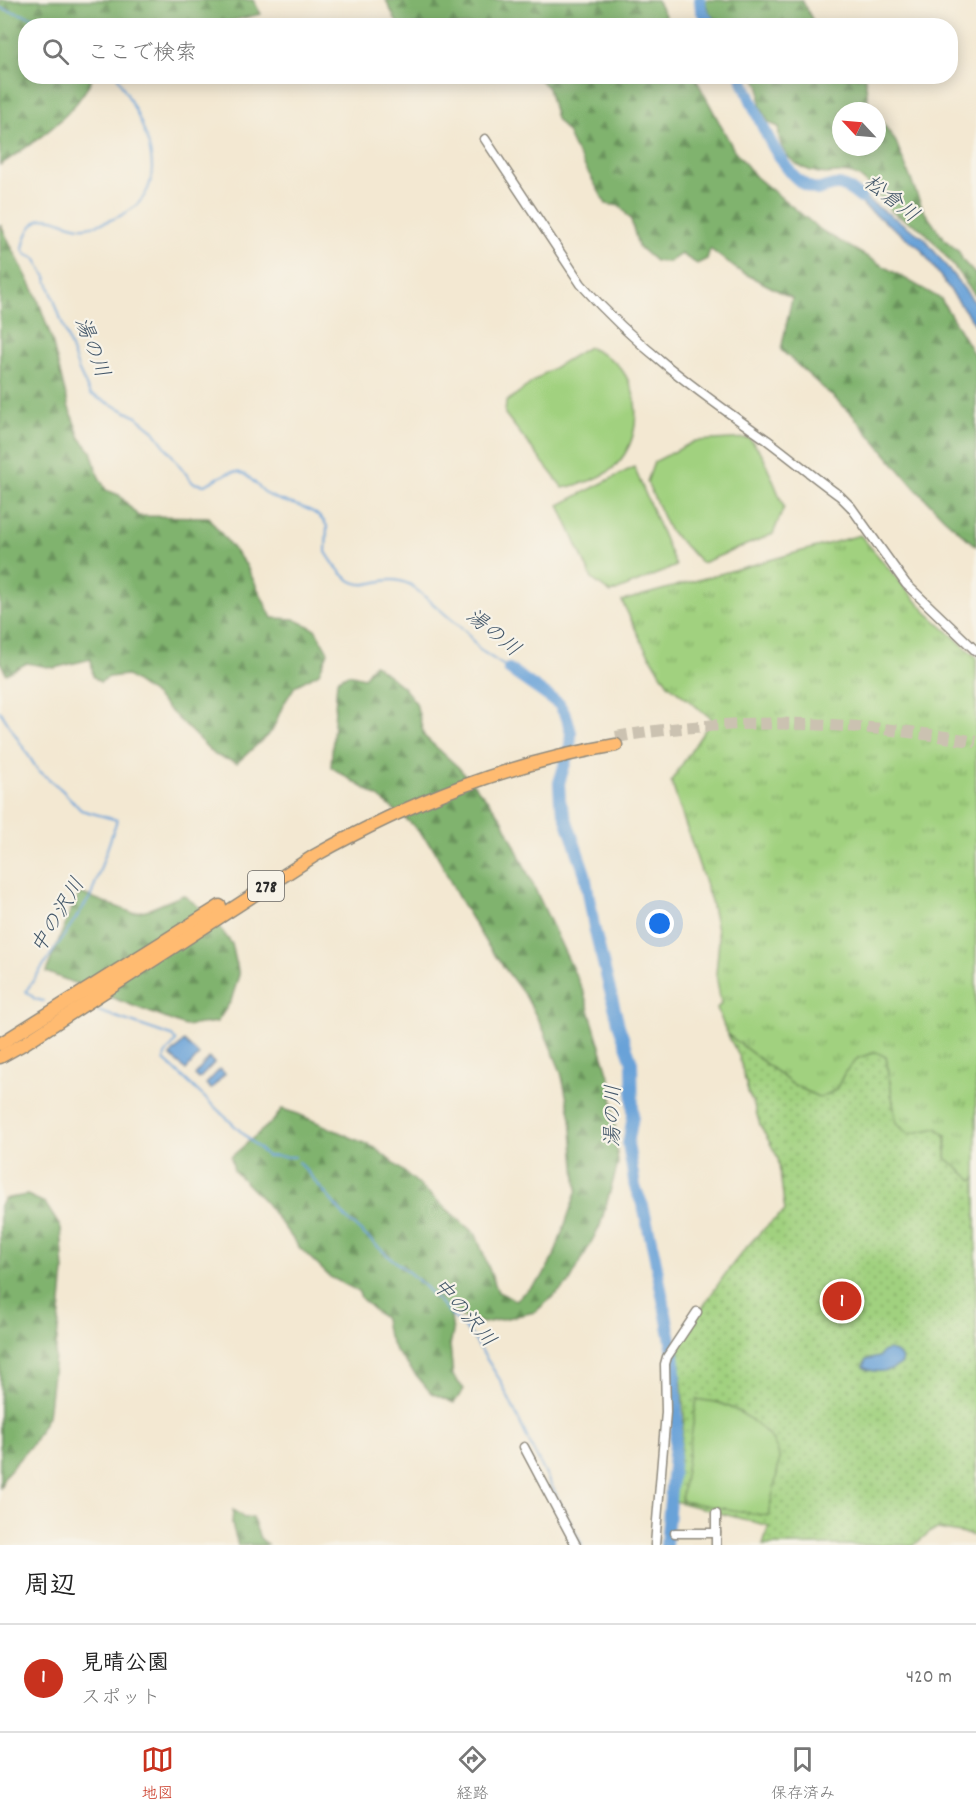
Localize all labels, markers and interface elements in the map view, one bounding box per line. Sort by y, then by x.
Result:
search box [18,18,958,84]
icon: search [39,35,72,68]
text: ここで検索 [87,39,197,70]
north arrow [832,102,886,156]
water label: 松倉川 [856,169,924,232]
water label: 湯の川 [65,313,115,383]
water label: 湯の川 [458,603,526,666]
road number: 278 [248,871,284,901]
water label: 中の沢川 [25,873,94,960]
your location [645,909,674,938]
water label: 湯の川 [599,1084,631,1148]
water label: 中の沢川 [424,1272,502,1356]
pin: 1 [822,1278,862,1324]
text: 周辺 [24,1569,76,1606]
text: 見晴公園 [81,1649,169,1680]
text: 1 [41,1664,46,1692]
text: 420 m [906,1664,952,1692]
text: スポット [81,1685,161,1713]
tab: 地図 [141,1743,174,1806]
tab: 経路 [456,1743,489,1806]
tab: 保存済み [771,1743,835,1806]

